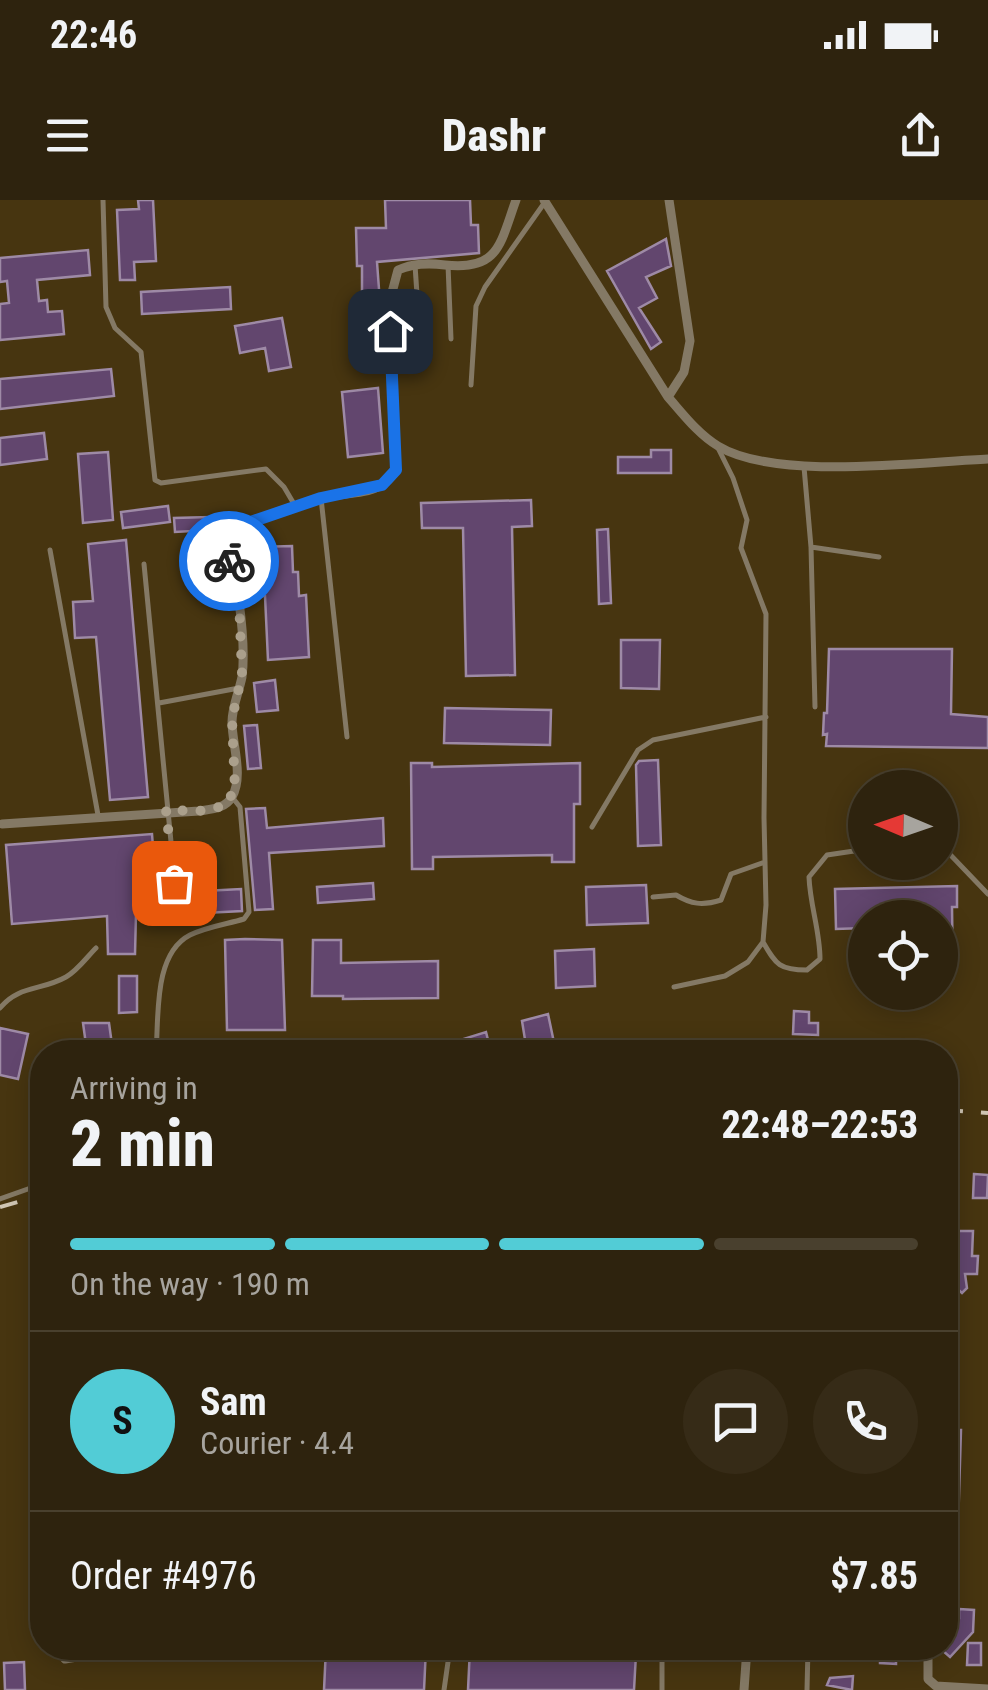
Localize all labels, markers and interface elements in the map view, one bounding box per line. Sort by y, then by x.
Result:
text: 22:46 [50,13,137,57]
icon: menu [40,108,95,163]
icon: share [893,108,948,163]
text: Dashr [442,109,546,162]
pin [348,289,433,374]
icon: home [363,304,418,359]
courier [179,511,279,611]
icon: bike [202,534,257,589]
north arrow [848,770,958,880]
map controls [848,770,958,1010]
pin [132,841,217,926]
icon: bag [147,856,202,911]
button: locate [848,900,958,1010]
text: Arriving in [70,1069,198,1107]
text: 22:48–22:53 [721,1103,918,1147]
text: 2 min [70,1106,215,1182]
text: On the way · 190 m [70,1265,310,1303]
button: chat [683,1369,788,1474]
button: phone [813,1369,918,1474]
text: Sam [200,1380,267,1424]
text: S [112,1399,133,1443]
text: Courier · 4.4 [200,1424,354,1462]
text: Order #4976 [70,1554,257,1598]
text: $7.85 [830,1554,918,1598]

